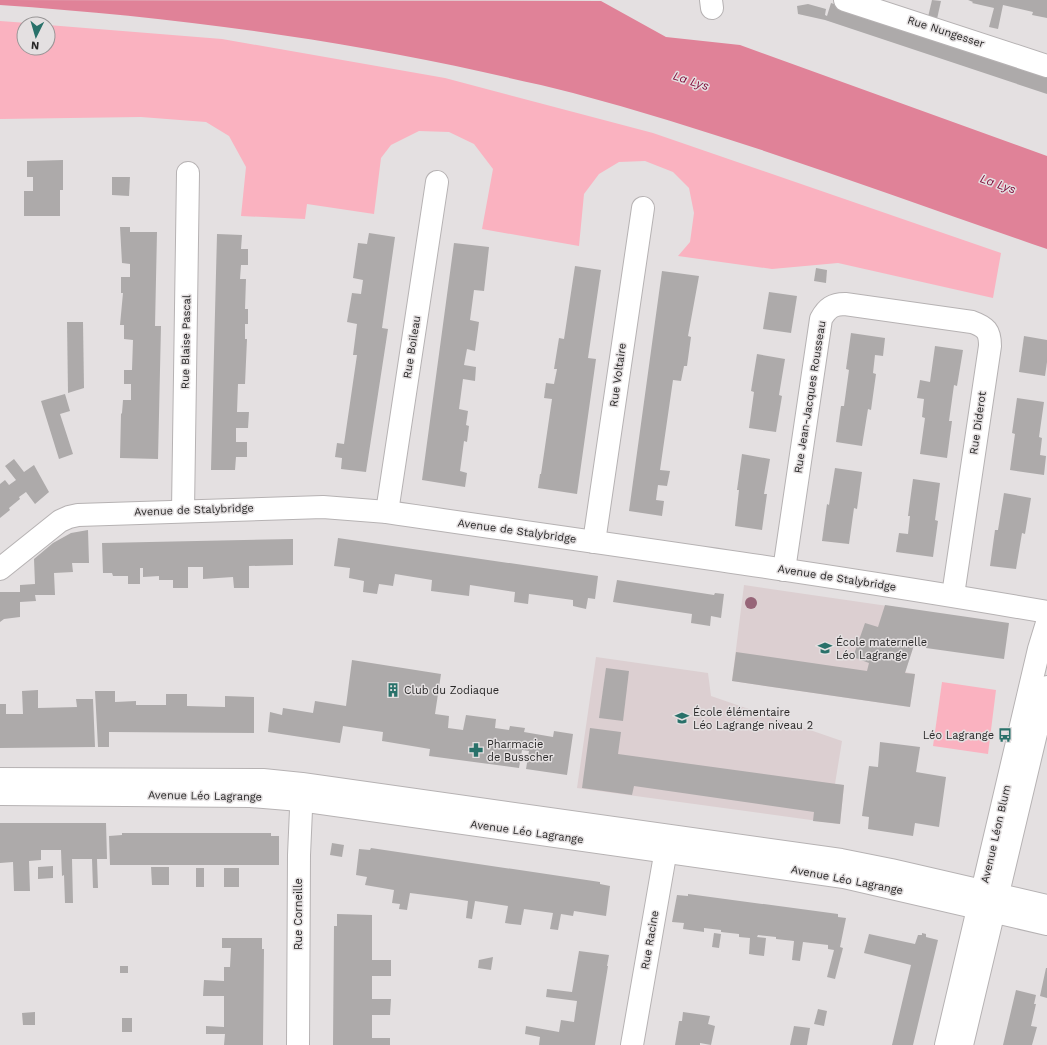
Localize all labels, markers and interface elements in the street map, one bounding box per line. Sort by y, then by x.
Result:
street label: Rue Nungesser [906,13,987,51]
north arrow [16,16,56,56]
text: N [31,39,40,52]
water label: La Lys [671,69,711,93]
water label: La Lys [978,171,1018,197]
street label: Rue Blaise Pascal [179,294,193,389]
street label: Rue Boileau [401,315,423,379]
street label: Rue Jean-Jacques Rousseau [792,320,828,474]
street label: Rue Voltaire [607,342,629,408]
street label: Rue Diderot [967,390,989,455]
street label: Avenue de Stalybridge [134,501,254,519]
street label: Avenue de Stalybridge [457,516,577,546]
street label: Avenue de Stalybridge [777,562,897,594]
place label: École maternelle Léo Lagrange [836,635,927,662]
school or university icon: École maternelle Léo Lagrange [817,640,833,656]
building icon: Club du Zodiaque [385,682,401,698]
place label: Club du Zodiaque [404,684,499,697]
place label: École élémentaire Léo Lagrange niveau 2 [693,705,813,732]
school or university icon: École élémentaire Léo Lagrange niveau 2 [674,710,690,726]
bus stop icon: Léo Lagrange [997,727,1013,743]
place label: Léo Lagrange [923,729,994,742]
place label: Pharmacie de Busscher [487,738,554,764]
pharmacy icon: Pharmacie de Busscher [468,742,484,758]
street label: Avenue Léon Blum [978,784,1014,884]
street label: Avenue Léo Lagrange [148,789,262,803]
street label: Avenue Léo Lagrange [470,818,584,846]
street label: Avenue Léo Lagrange [790,863,904,897]
street label: Rue Corneille [292,878,305,950]
street label: Rue Racine [638,909,662,971]

